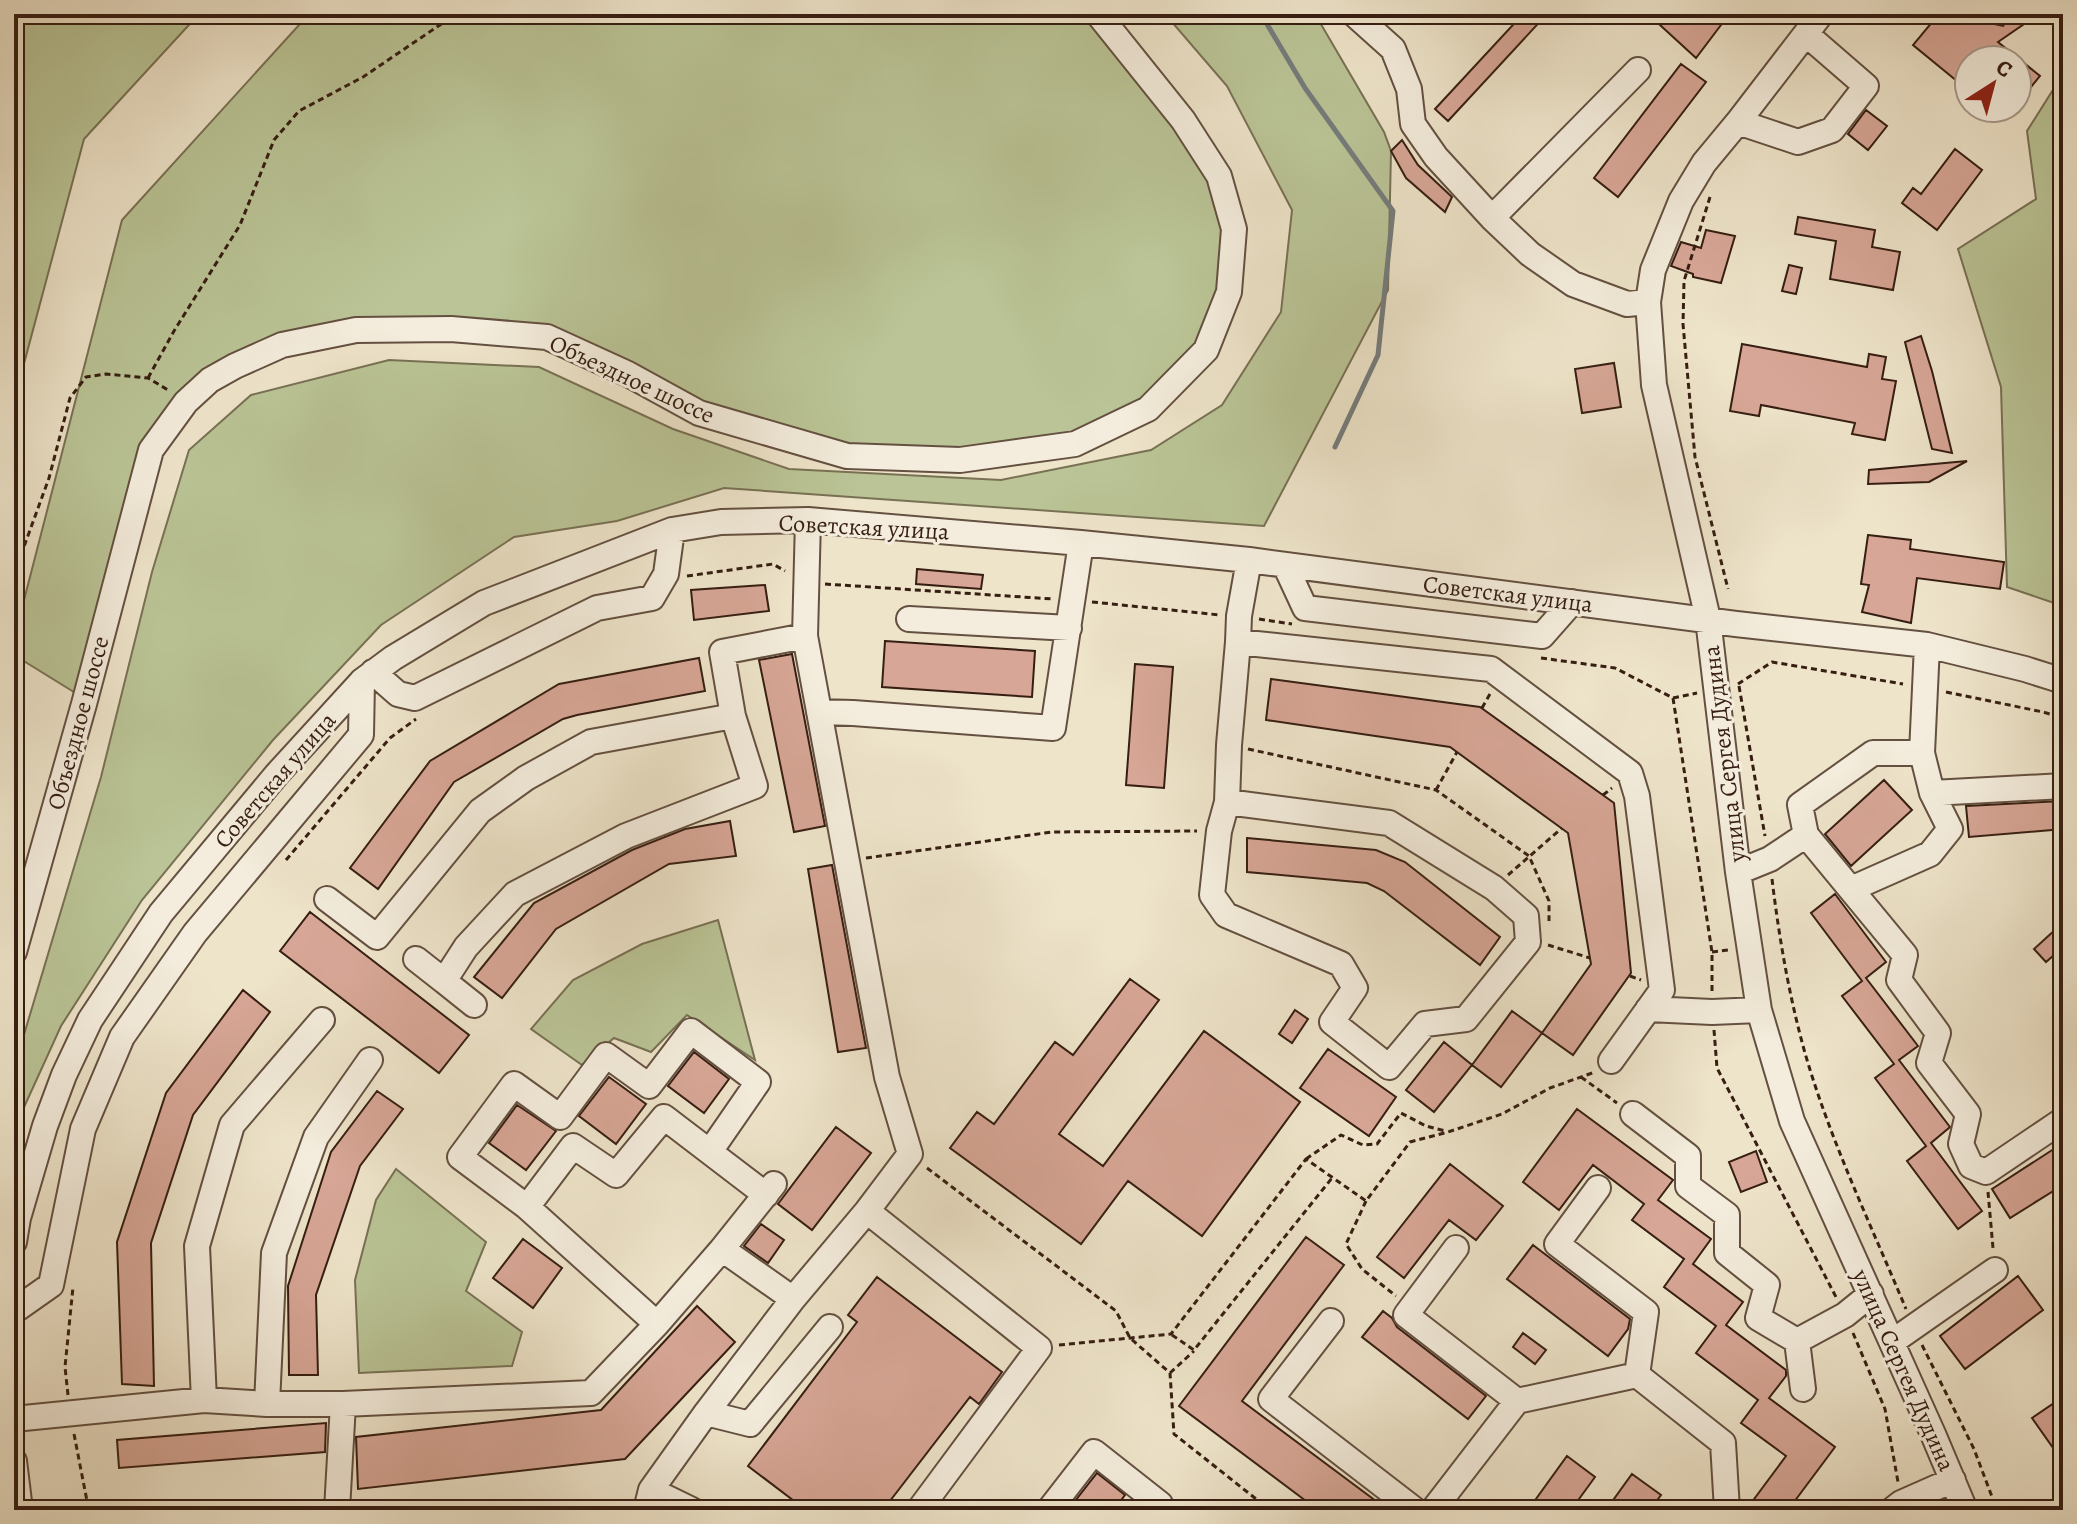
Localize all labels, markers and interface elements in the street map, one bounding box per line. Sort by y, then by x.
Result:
north arrow [1953,44,2033,124]
text: С [1990,53,2018,85]
street label: Объездное шоссе [544,327,720,431]
street label: Советская улица [778,507,950,547]
street label: Советская улица [1421,568,1595,620]
street label: Объездное шоссе [39,633,117,813]
street label: улица Сергея Дудина [1695,644,1753,865]
street label: Советская улица [207,705,343,855]
street label: улица Сергея Дудина [1845,1263,1963,1476]

